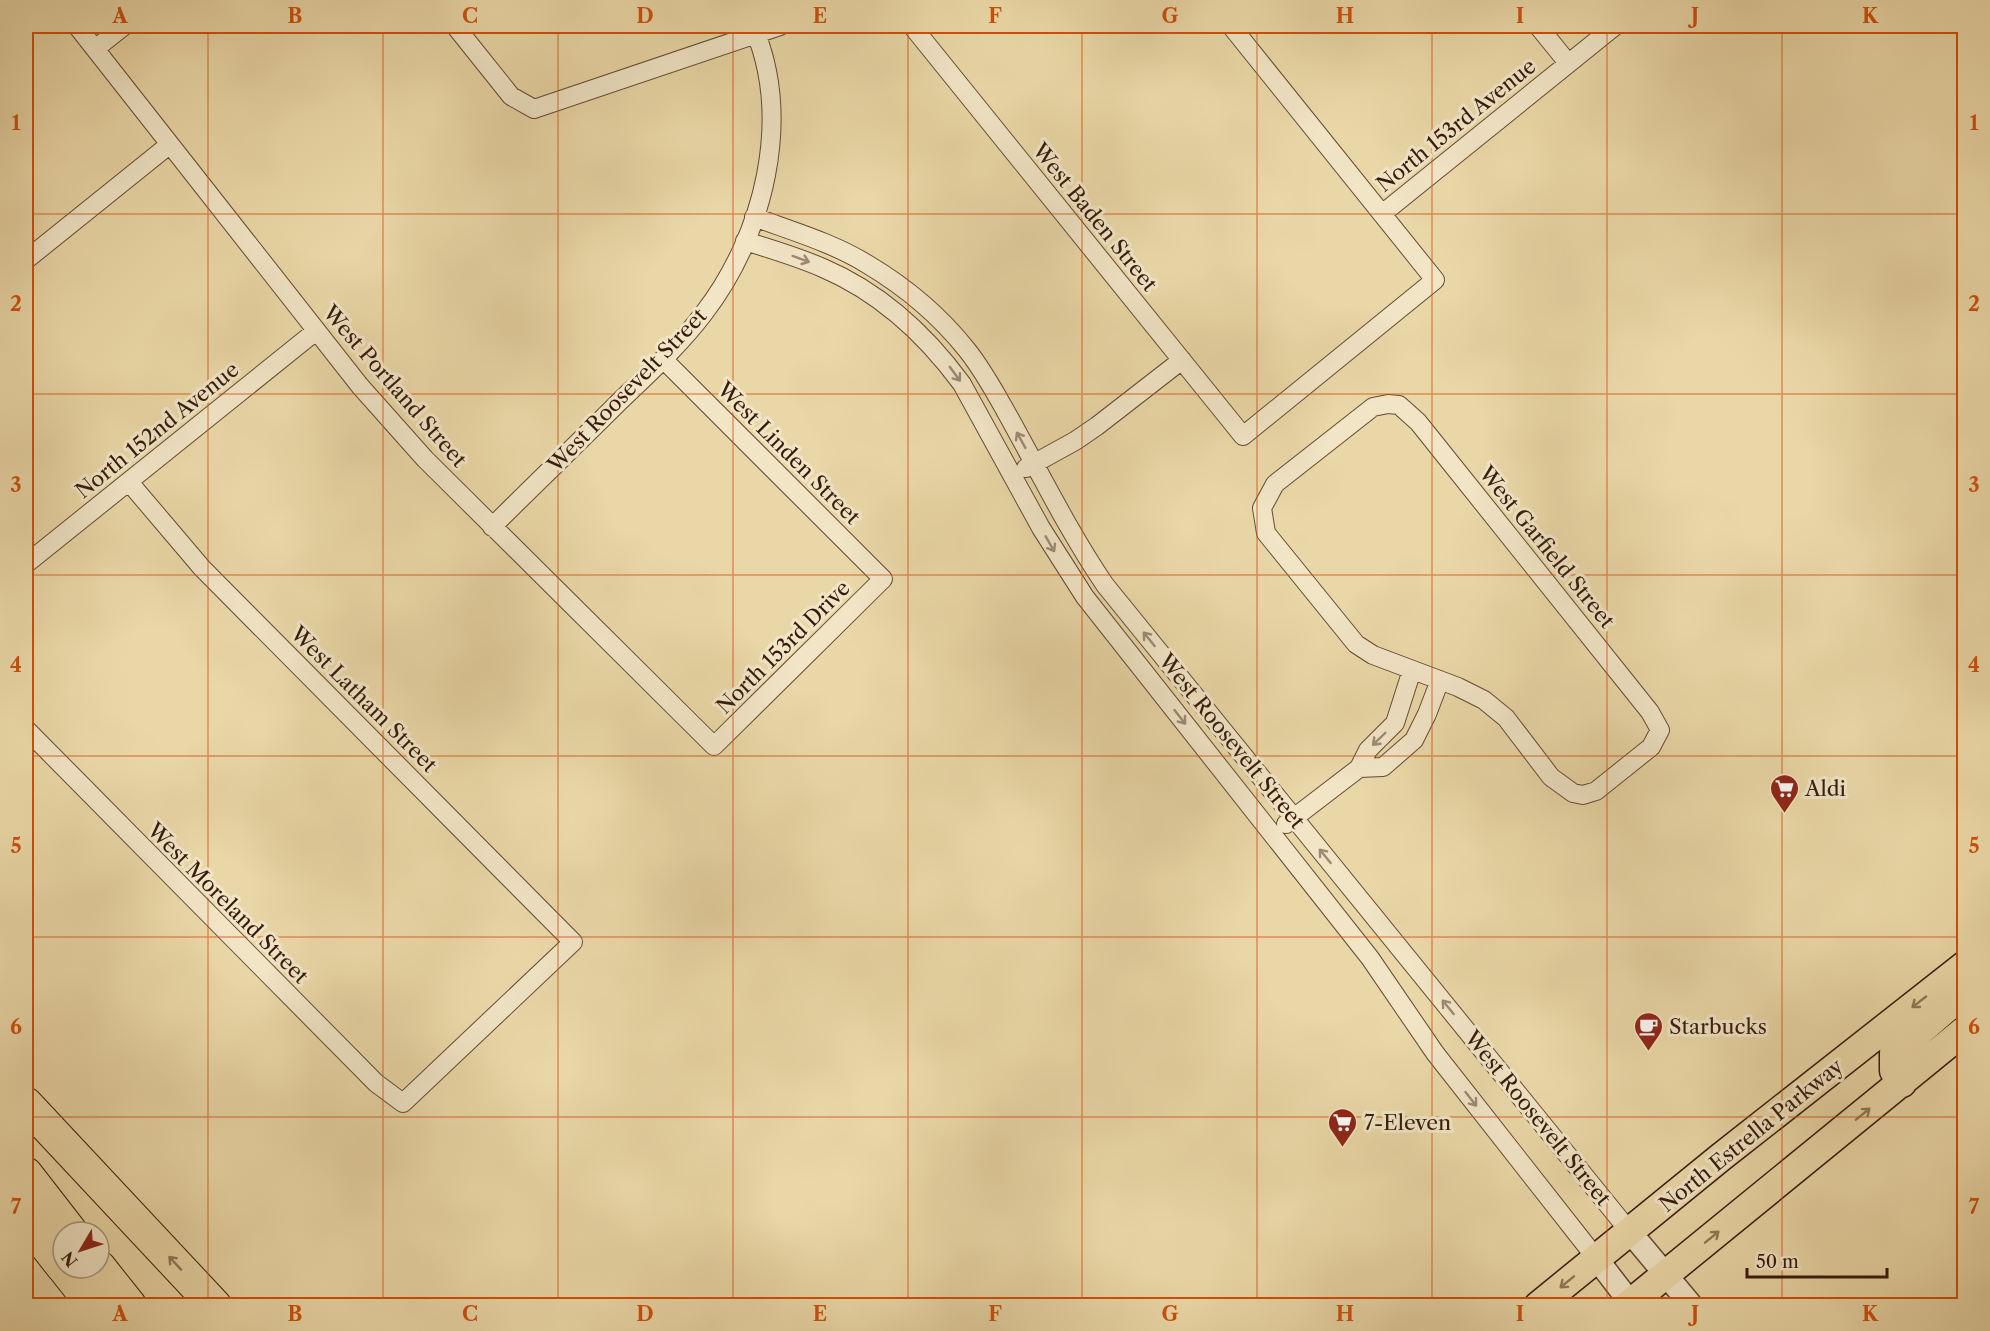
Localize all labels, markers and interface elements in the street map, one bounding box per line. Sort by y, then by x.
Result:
text: A [111,4,128,28]
text: B [288,4,303,28]
text: C [462,4,478,28]
text: D [636,4,654,28]
text: E [813,4,827,28]
text: F [988,4,1002,28]
text: G [1162,4,1179,28]
text: H [1336,4,1354,28]
text: I [1516,4,1524,28]
text: J [1687,4,1699,28]
text: K [1862,4,1879,28]
street label: North 153rd Avenue [1371,53,1541,197]
text: 1 [12,111,21,135]
text: 1 [1970,111,1979,135]
street label: West Baden Street [1027,137,1163,297]
one-way arrow [791,255,809,266]
text: 2 [10,292,22,316]
text: 2 [1968,292,1980,316]
street label: West Portland Street [317,299,472,472]
street label: West Roosevelt Street [542,303,712,478]
street label: North 152nd Avenue [71,357,243,503]
one-way arrow [949,365,961,381]
street label: West Linden Street [712,376,866,530]
one-way arrow [1015,432,1027,449]
street label: West Garfield Street [1473,460,1620,633]
text: 3 [10,473,22,497]
text: 3 [1968,473,1980,497]
one-way arrow [1045,535,1057,552]
street label: North 153rd Drive [711,575,855,719]
street label: West Latham Street [285,620,443,778]
one-way arrow [1142,631,1155,647]
street label: West Roosevelt Street [1153,648,1311,834]
text: 4 [10,653,22,677]
text: 4 [1968,653,1980,677]
one-way arrow [1173,708,1186,724]
one-way arrow [1371,731,1386,746]
supermarket icon: Aldi [1768,772,1800,814]
place label: Aldi [1804,776,1846,801]
street label: West Moreland Street [142,817,314,989]
text: 5 [10,834,22,858]
text: 5 [1968,834,1980,858]
one-way arrow [1318,848,1331,864]
one-way arrow [1911,996,1927,1009]
one-way arrow [1441,999,1454,1015]
cafe icon: Starbucks [1632,1010,1664,1052]
place label: Starbucks [1669,1014,1767,1039]
text: 6 [10,1015,22,1039]
text: 6 [1968,1015,1980,1039]
street label: West Roosevelt Street [1459,1025,1617,1211]
street label: North Estrella Parkway [1654,1053,1848,1217]
one-way arrow [1464,1091,1477,1107]
supermarket icon: 7-Eleven [1327,1106,1359,1148]
one-way arrow [1855,1108,1871,1121]
place label: 7-Eleven [1364,1110,1451,1135]
text: 7 [11,1195,22,1219]
text: 7 [1969,1195,1980,1219]
north arrow [51,1220,111,1280]
one-way arrow [1703,1230,1719,1243]
scale bar [1747,1241,1886,1279]
text: N [57,1248,81,1271]
text: 50 m [1756,1251,1799,1273]
one-way arrow [168,1256,182,1271]
one-way arrow [1560,1275,1575,1289]
text: A [111,1302,128,1326]
text: B [288,1302,303,1326]
text: C [462,1302,478,1326]
text: D [636,1302,654,1326]
text: E [813,1302,827,1326]
text: F [988,1302,1002,1326]
text: G [1162,1302,1179,1326]
text: H [1336,1302,1354,1326]
text: I [1516,1302,1524,1326]
text: J [1687,1302,1699,1326]
text: K [1862,1302,1879,1326]

